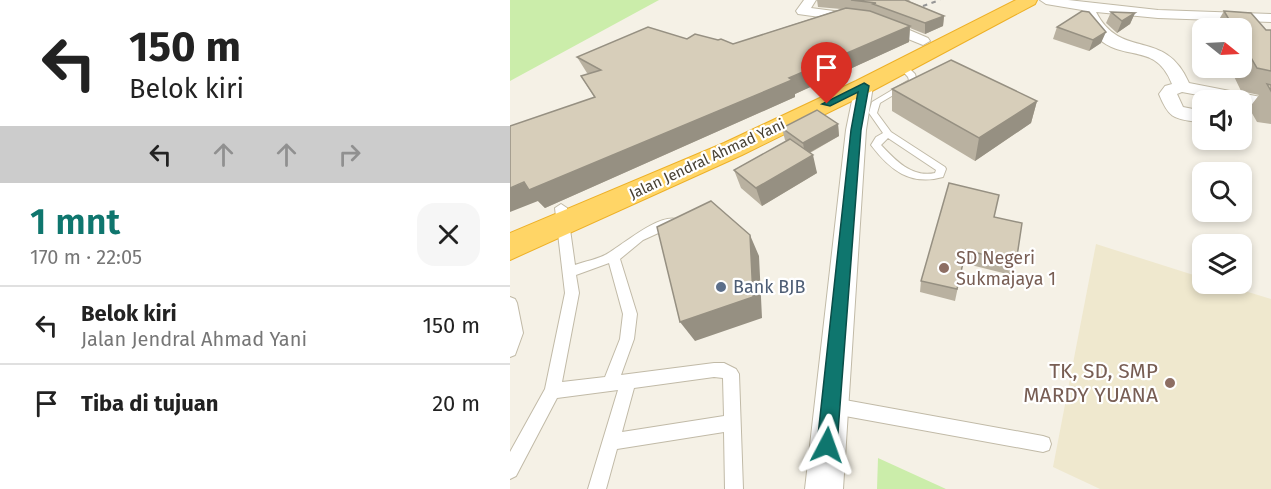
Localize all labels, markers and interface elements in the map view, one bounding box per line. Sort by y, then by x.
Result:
north arrow [1192,18,1252,78]
map controls [1192,18,1252,294]
text: 150 m [129,22,241,72]
icon: left [30,24,108,102]
pin [801,42,852,104]
icon: arrive [810,51,843,84]
text: Belok kiri [129,73,244,105]
button: sound [1192,90,1252,150]
street label: Jalan Jendral Ahmad Yani [626,115,788,203]
icon: left [144,138,177,171]
icon: ahead [207,138,240,171]
icon: ahead [270,138,303,171]
icon: right [333,138,366,171]
button: search [1192,162,1252,222]
text: 1 mnt [30,200,120,244]
button: close [417,203,480,266]
button: layers [1192,234,1252,294]
text: 170 m · 22:05 [30,245,142,269]
place label: SD Negeri Sukmajaya 1 [956,247,1056,290]
marker: SD Negeri Sukmajaya 1 [937,261,951,275]
place label: Bank BJB [733,276,805,298]
marker: Bank BJB [714,280,728,294]
text: Belok kiri [81,300,177,327]
icon: left [30,309,63,342]
text: 150 m [422,312,480,339]
text: Jalan Jendral Ahmad Yani [81,327,307,351]
place label: TK, SD, SMP MARDY YUANA [1023,358,1158,408]
marker: TK, SD, SMP MARDY YUANA [1163,376,1177,390]
icon: arrive [30,387,63,420]
text: Tiba di tujuan [81,390,218,417]
text: 20 m [432,390,480,417]
position arrow [795,413,859,477]

